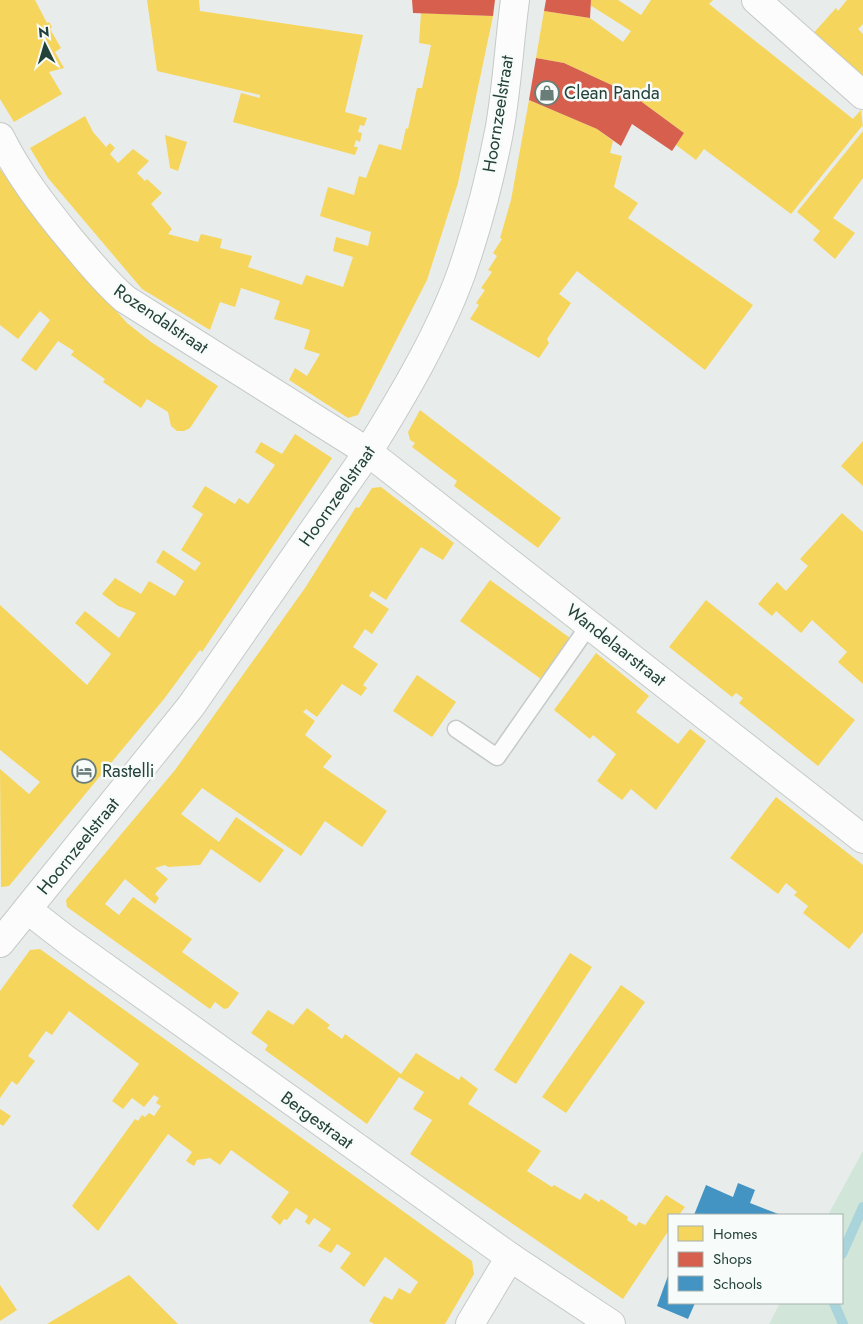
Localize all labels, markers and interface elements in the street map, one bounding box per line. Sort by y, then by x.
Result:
north arrow [20,20,70,70]
text: N [37,22,50,42]
street label: Hoornzeelstraat [476,53,520,174]
shop icon: Clean Panda [534,80,560,106]
place label: Clean Panda [564,80,660,106]
street label: Rozendalstraat [109,278,214,361]
street label: Hoornzeelstraat [292,440,382,552]
street label: Wandelaarstraat [560,598,672,693]
hotel icon: Rastelli [71,758,97,784]
place label: Rastelli [102,758,155,784]
street label: Hoornzeelstraat [31,791,126,900]
street label: Bergestraat [275,1085,359,1156]
legend [668,1214,843,1304]
text: Homes [713,1223,757,1245]
text: Shops [713,1248,752,1270]
text: Schools [713,1273,762,1295]

